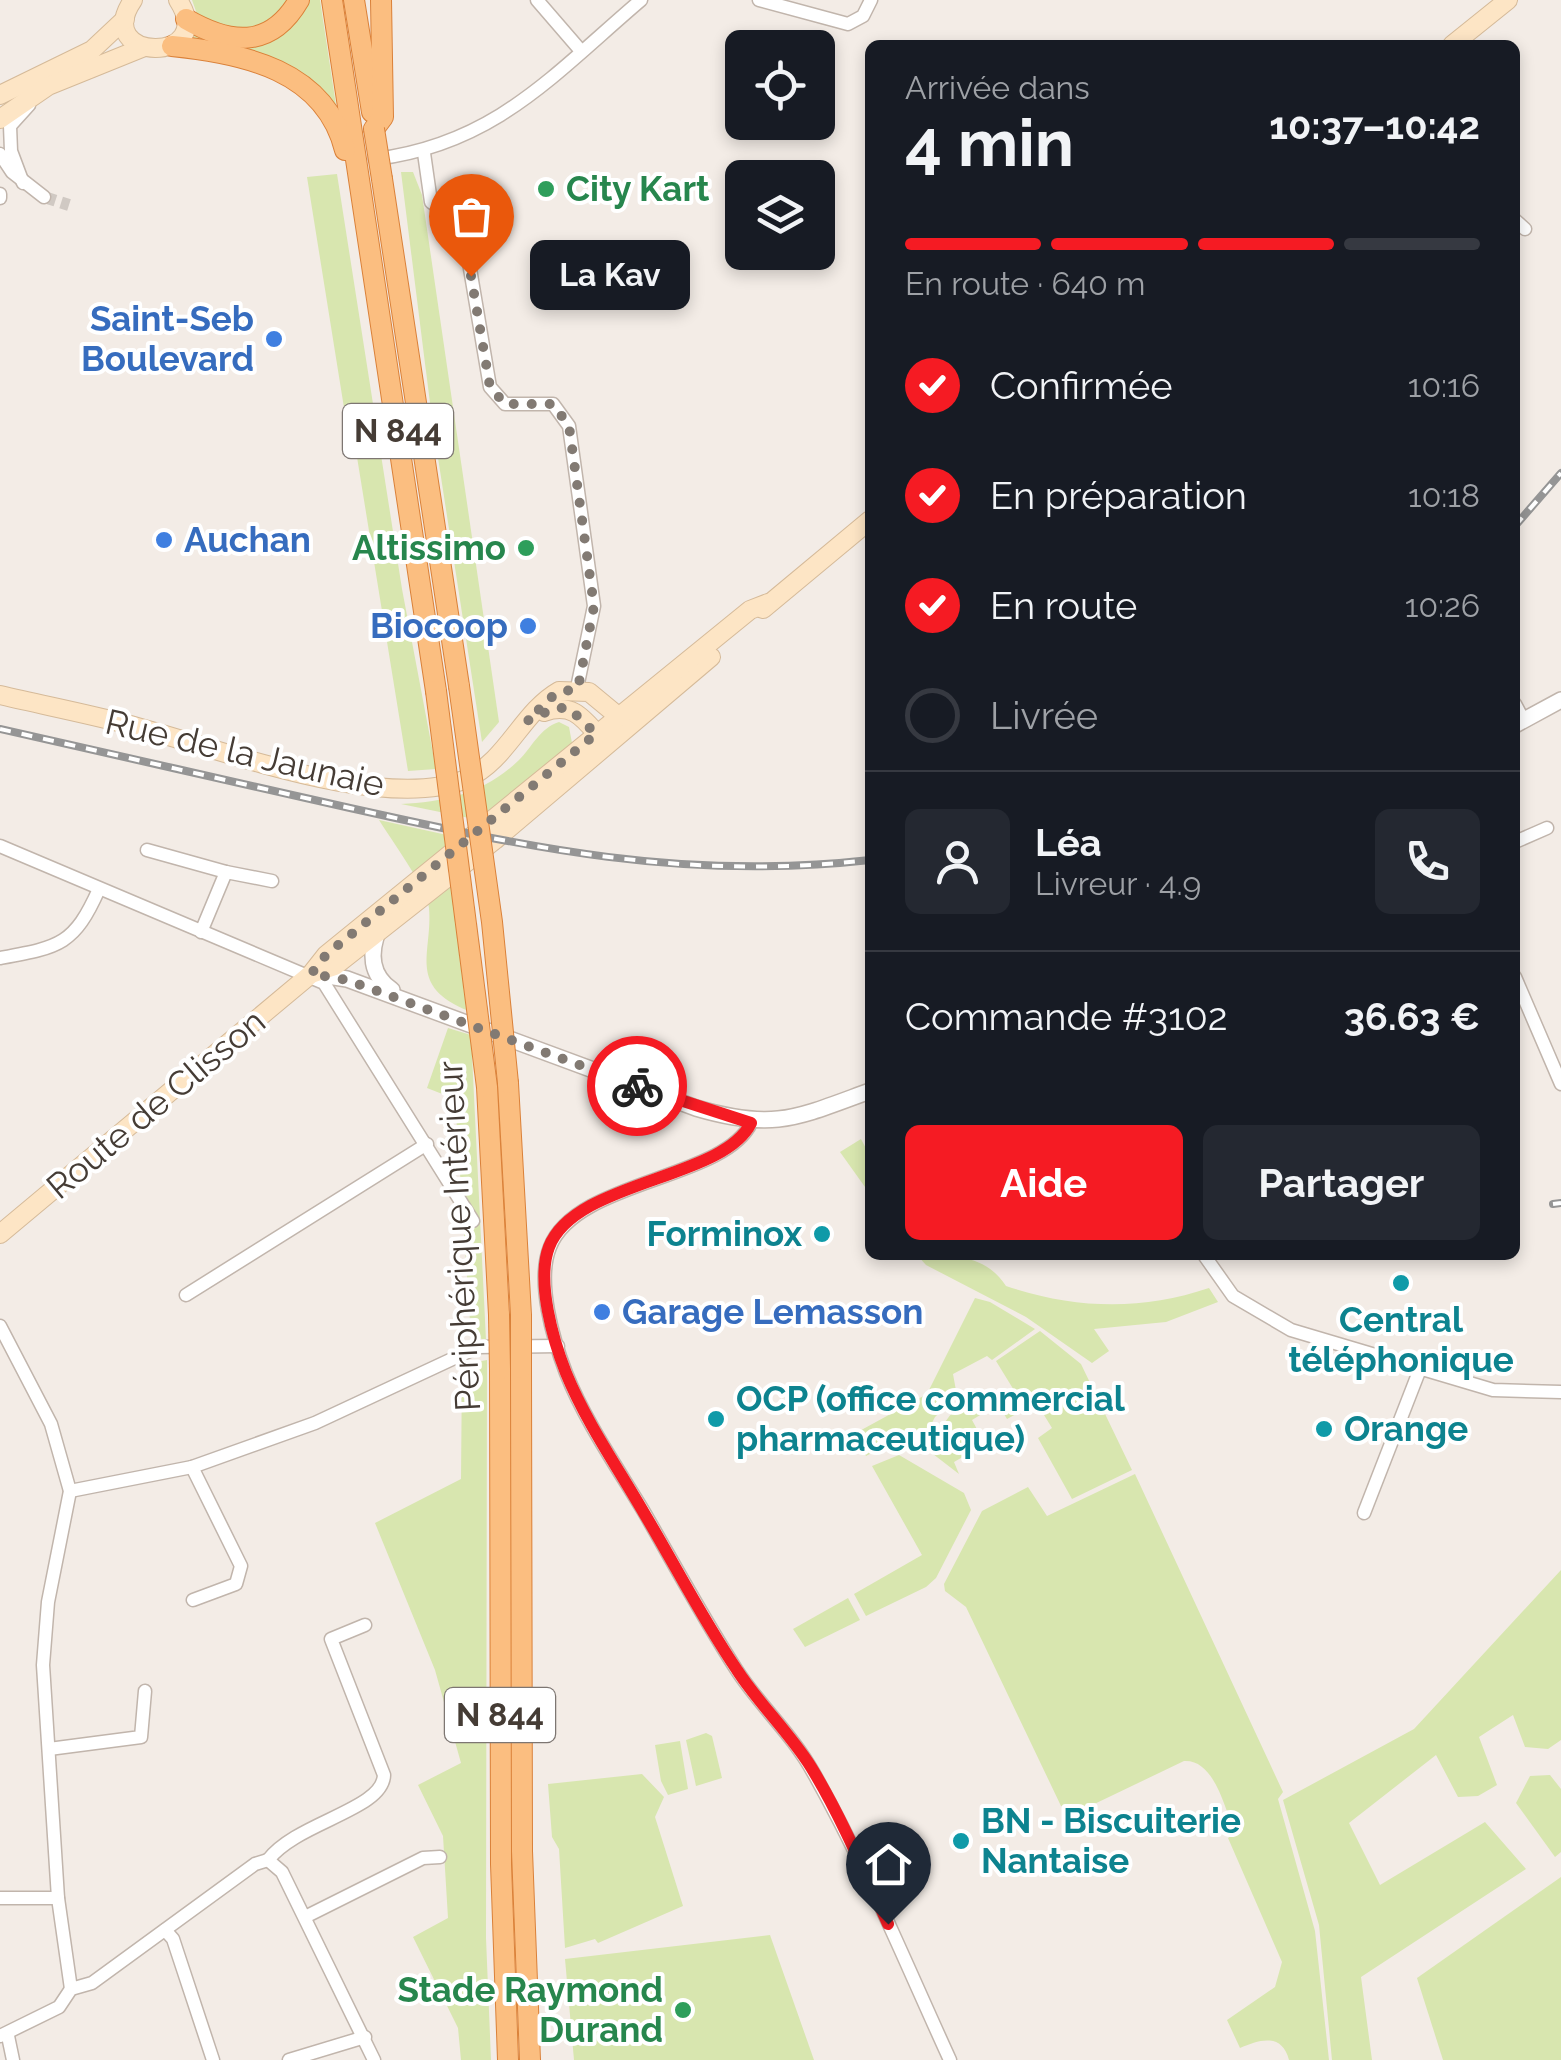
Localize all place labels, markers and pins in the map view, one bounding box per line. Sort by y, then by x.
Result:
place label: City Kart [566,168,710,209]
pin [429,174,514,277]
marker: City Kart [535,178,557,200]
callout: La Kav [531,241,691,311]
place label: Saint-Seb Boulevard [81,298,254,379]
marker: Saint-Seb Boulevard [263,328,285,350]
place label: Auchan [184,519,311,560]
place label: Altissimo [352,527,506,568]
marker: Auchan [153,529,175,551]
marker: Altissimo [515,537,537,559]
place label: Biocoop [370,605,508,646]
marker: Biocoop [517,615,539,637]
place label: Forminox [647,1213,802,1254]
marker: Forminox [811,1223,833,1245]
marker: Central téléphonique [1390,1272,1412,1294]
place label: Garage Lemasson [622,1291,923,1332]
place label: Central téléphonique [1288,1299,1514,1380]
marker: Garage Lemasson [591,1301,613,1323]
place label: OCP (office commercial pharmaceutique) [736,1378,1126,1459]
marker: OCP (office commercial pharmaceutique) [705,1408,727,1430]
place label: Orange [1344,1408,1468,1449]
marker: Orange [1313,1418,1335,1440]
place label: BN - Biscuiterie Nantaise [981,1800,1241,1881]
pin [846,1822,931,1925]
marker: BN - Biscuiterie Nantaise [950,1830,972,1852]
place label: Stade Raymond Durand [397,1969,663,2050]
marker: Stade Raymond Durand [672,1999,694,2021]

